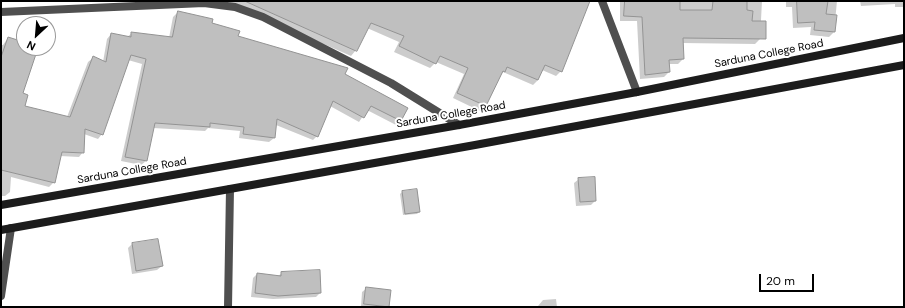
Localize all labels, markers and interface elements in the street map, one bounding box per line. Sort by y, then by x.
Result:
north arrow [16,16,56,56]
street label: Sarduna College Road [713,37,825,71]
text: N [25,38,38,54]
street label: Sarduna College Road [395,99,507,131]
street label: Sarduna College Road [76,155,188,187]
scale bar [761,266,816,292]
text: 20 m [766,273,795,289]

